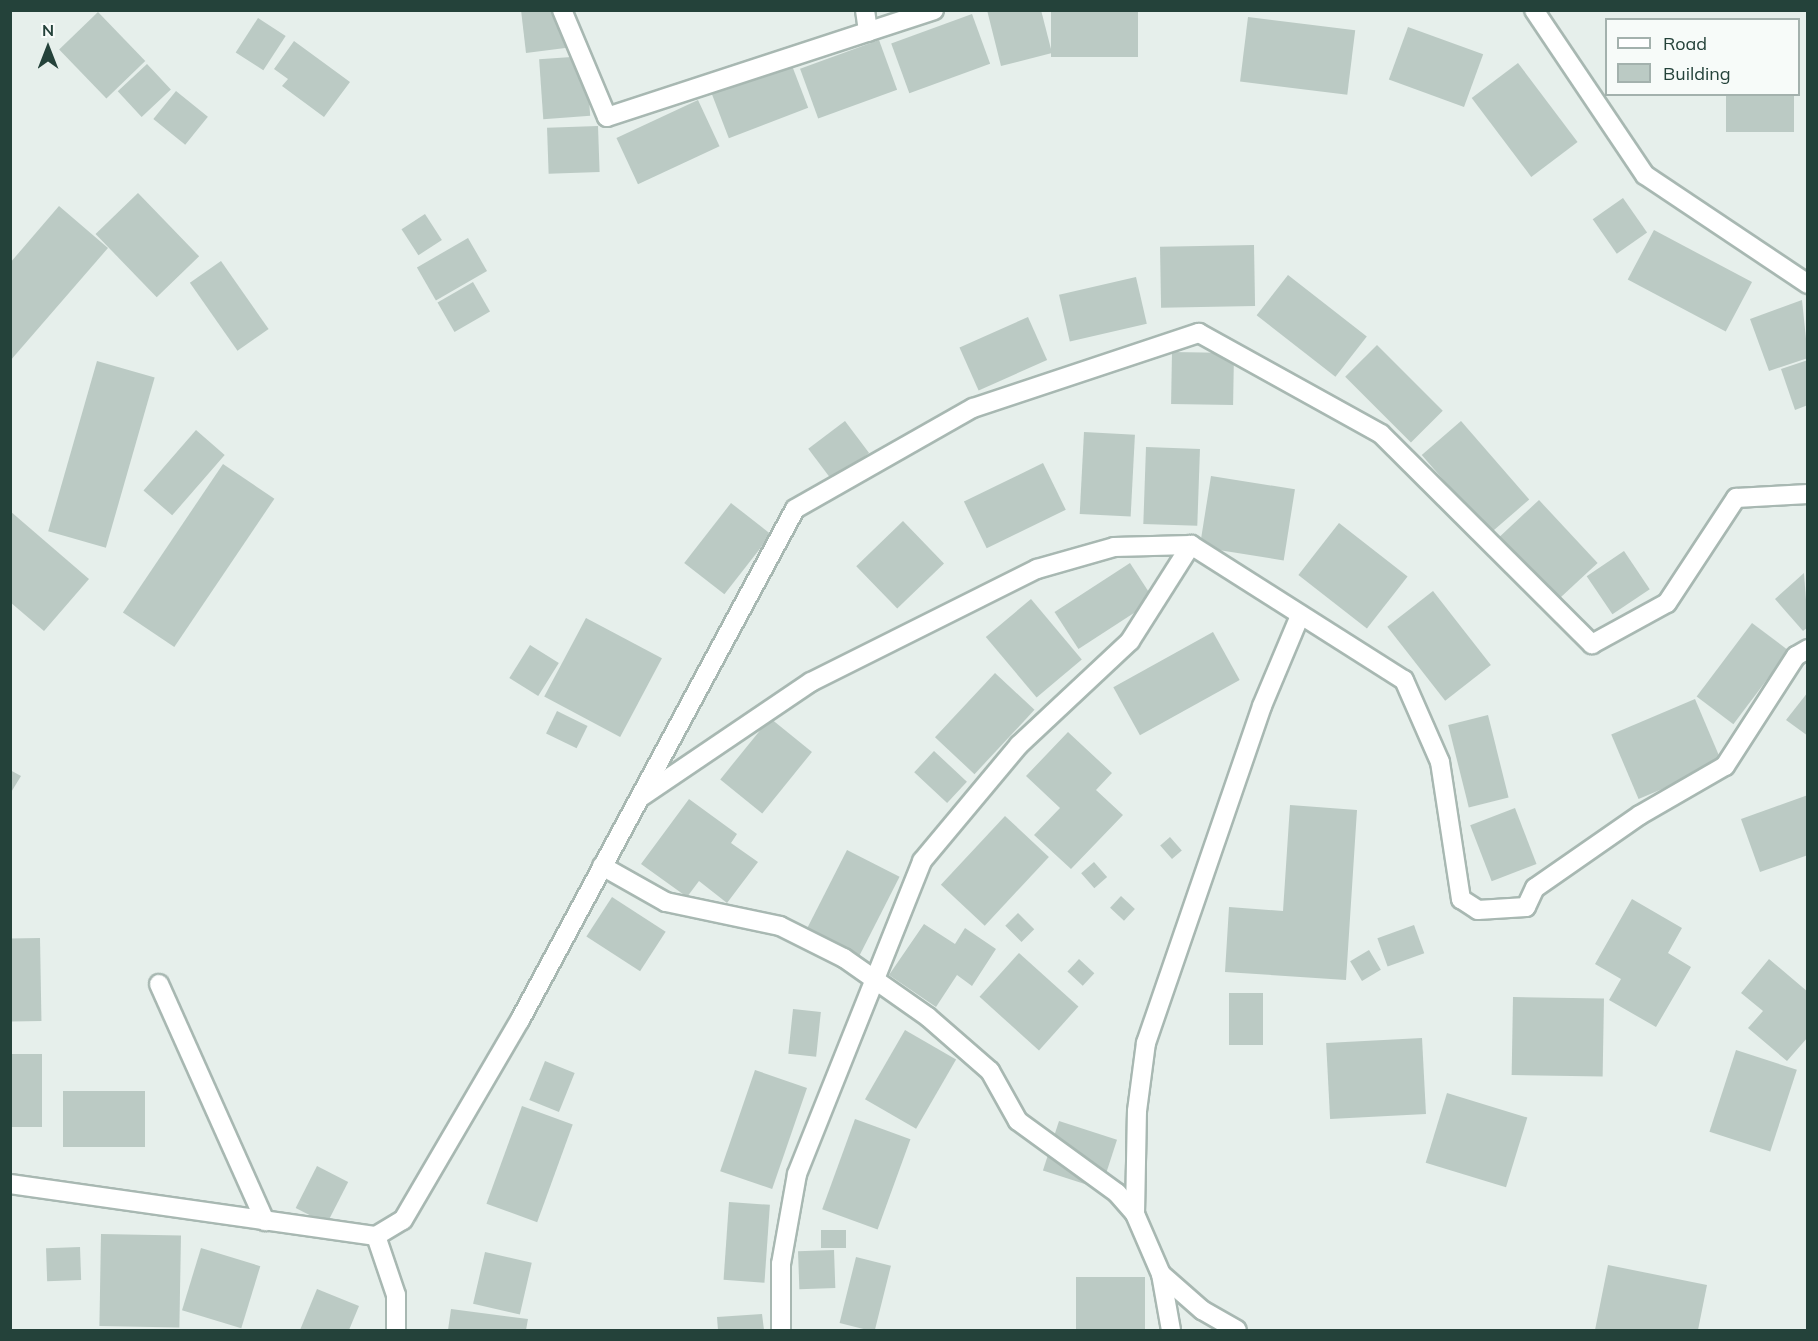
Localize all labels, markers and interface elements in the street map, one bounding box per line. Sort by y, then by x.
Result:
north arrow [18,18,78,78]
legend [1605,18,1800,96]
text: N [42,20,54,40]
text: Road [1663,32,1707,55]
text: Building [1663,62,1731,85]

